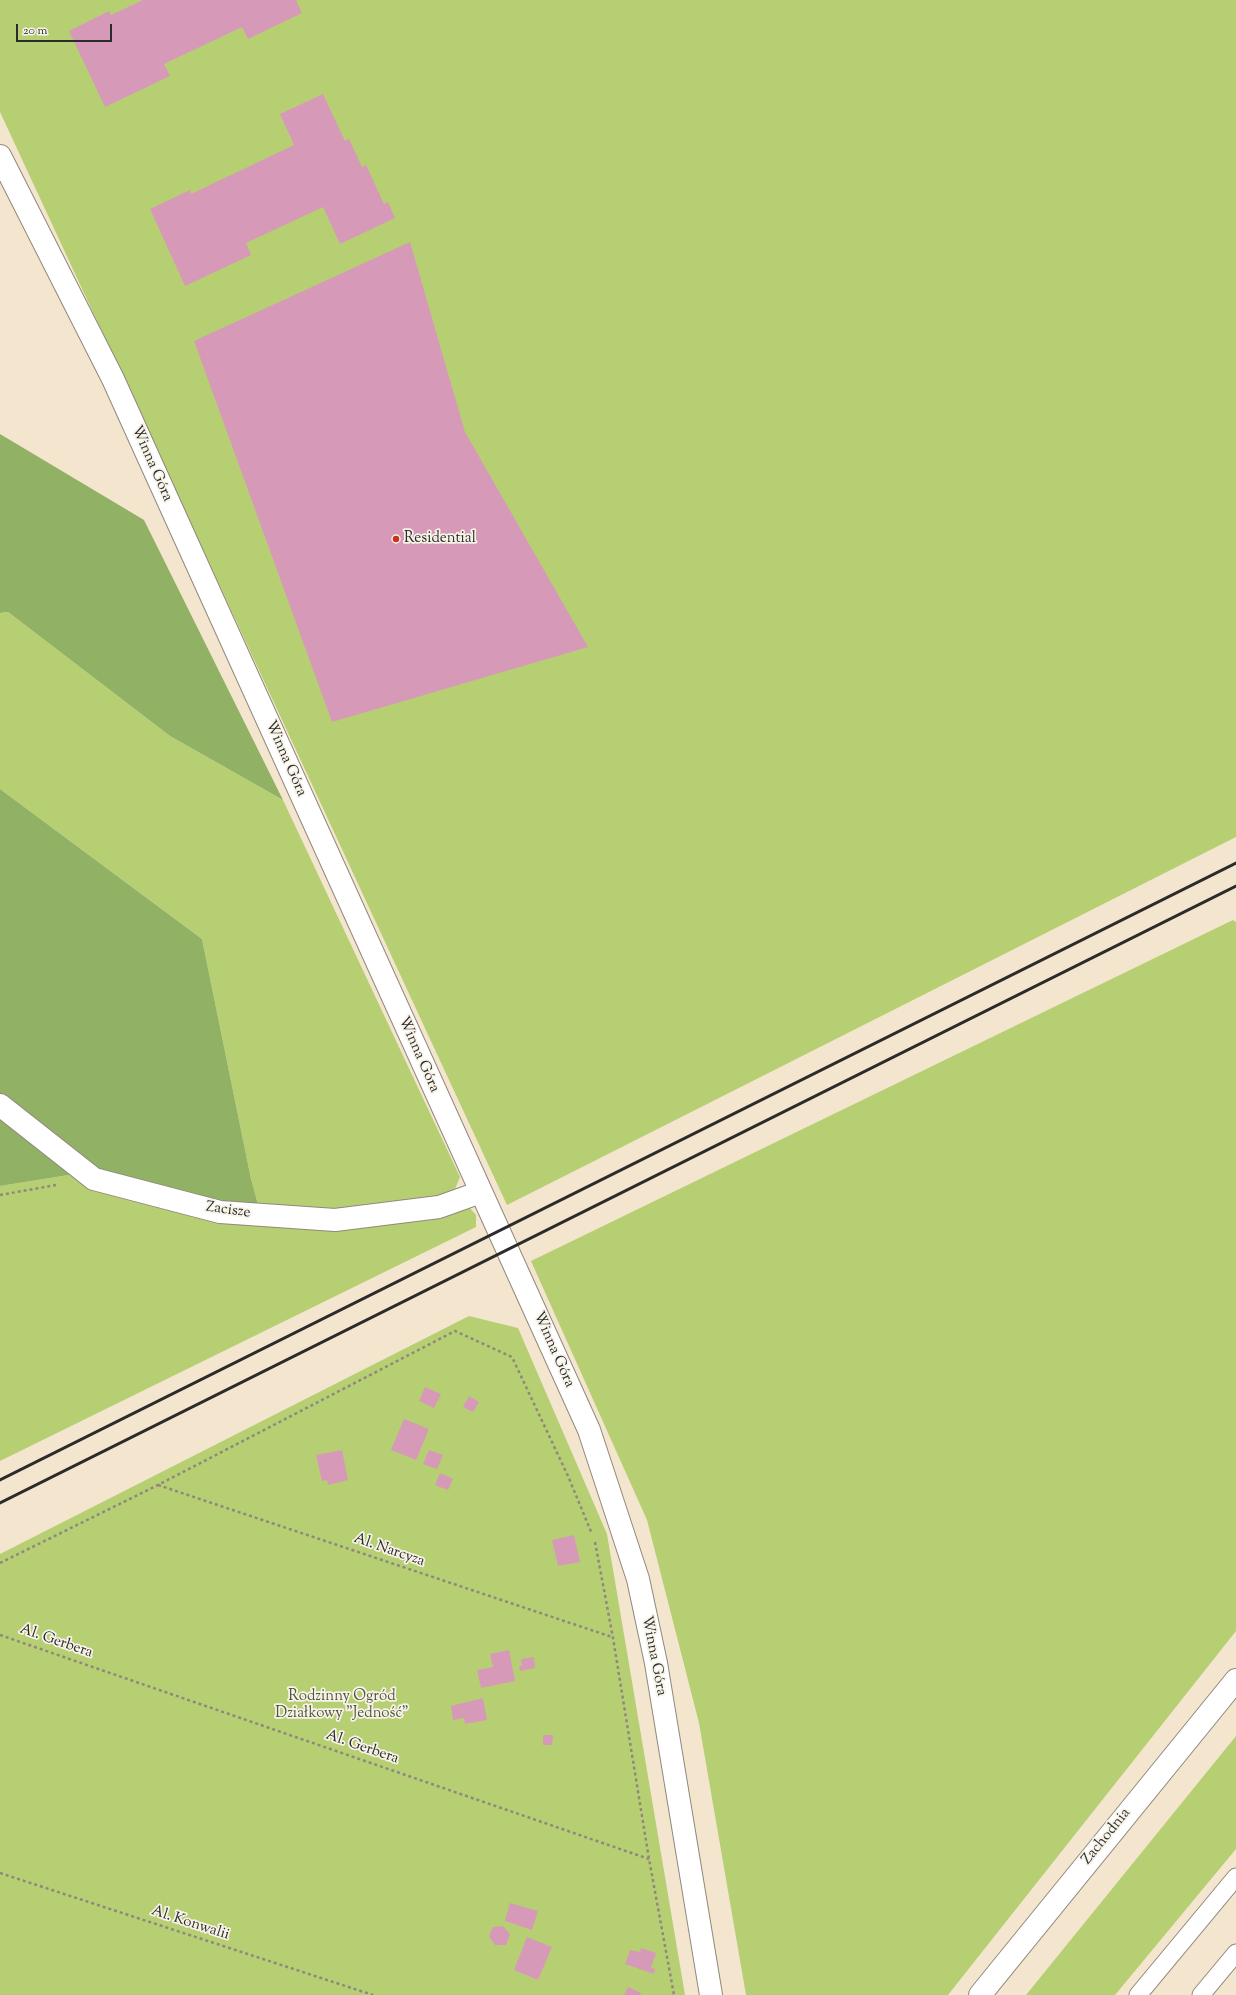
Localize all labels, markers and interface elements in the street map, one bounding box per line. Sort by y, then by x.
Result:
scale bar [18,16,114,42]
text: 20 m [23,22,47,40]
street label: Winna Góra [126,423,176,505]
place label: Residential [404,530,476,548]
marker: Residential [391,534,401,544]
street label: Winna Góra [260,718,310,800]
street label: Winna Góra [393,1014,443,1096]
street label: Zacisze [205,1199,251,1223]
street label: Winna Góra [528,1309,578,1391]
street label: Al. Narcyza [351,1530,427,1572]
street label: Winna Góra [636,1615,670,1697]
street label: Al. Gerbera [17,1621,95,1663]
park label: Rodzinny Ogród Działkowy "Jedność" [275,1688,409,1723]
street label: Al. Gerbera [323,1727,401,1769]
street label: Zachodnia [1079,1805,1135,1869]
street label: Al. Konwalii [149,1903,231,1945]

